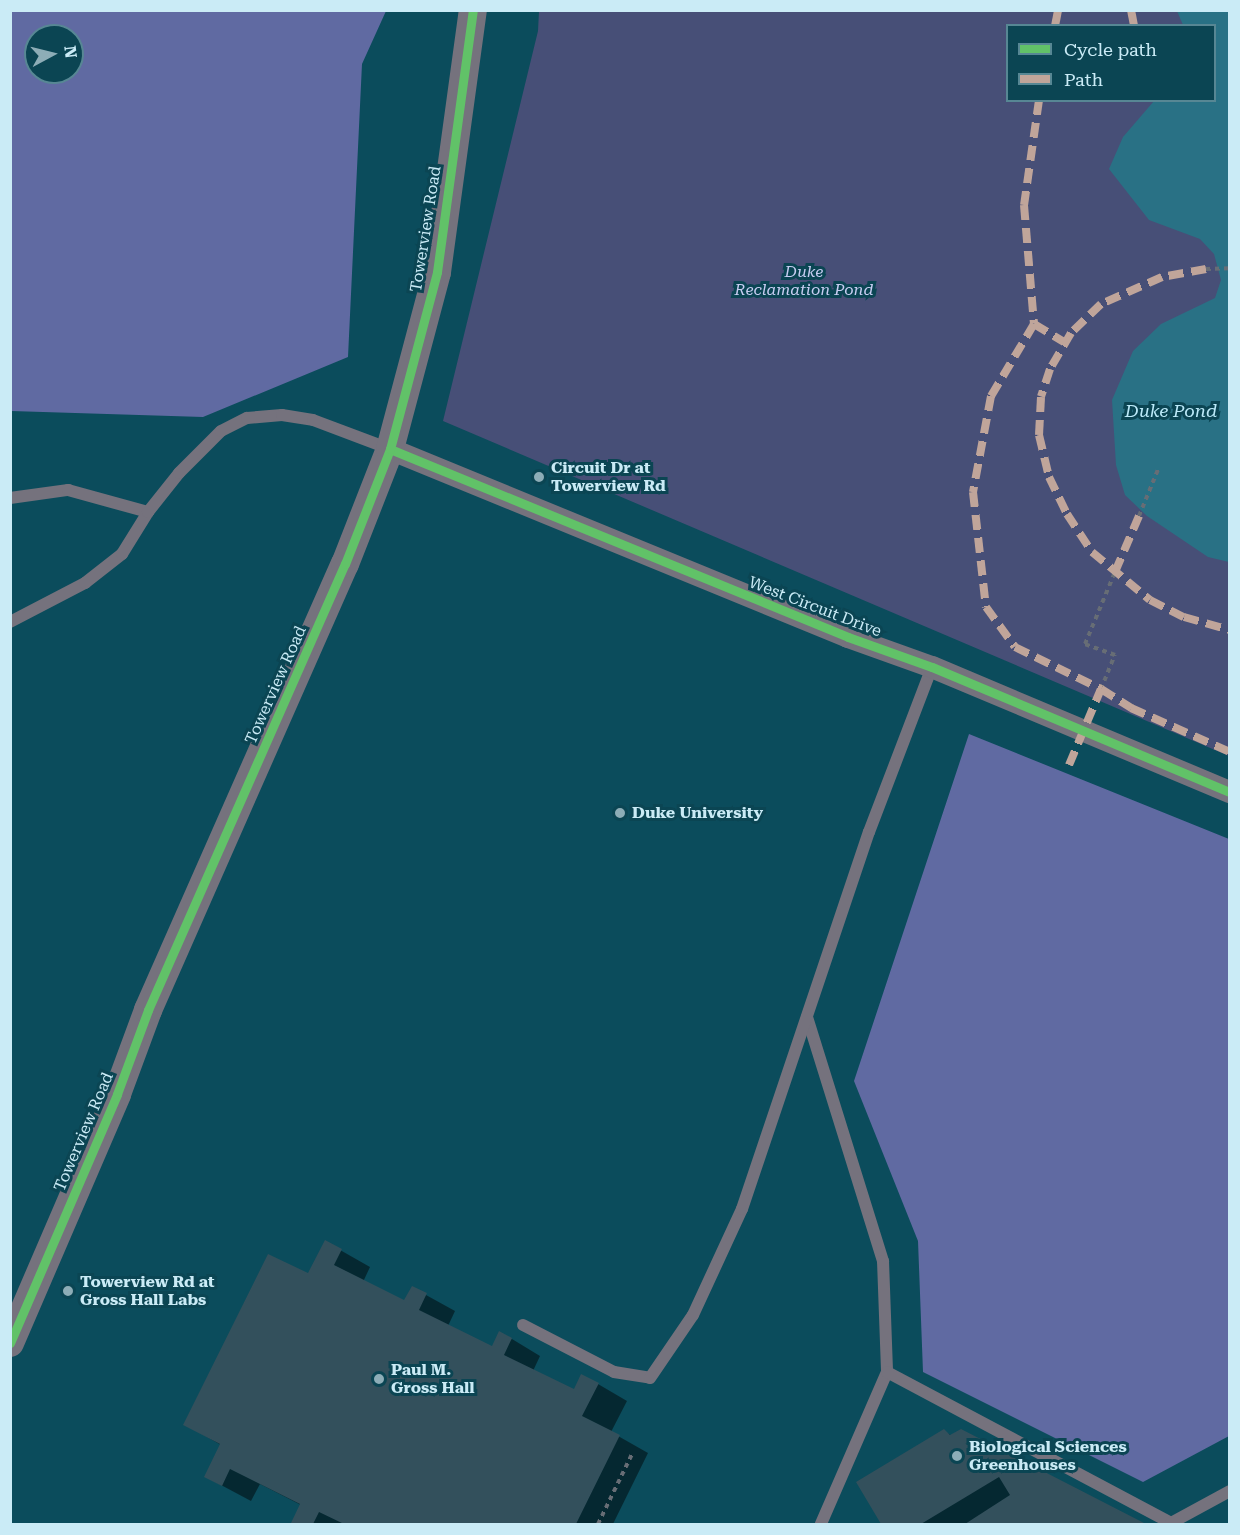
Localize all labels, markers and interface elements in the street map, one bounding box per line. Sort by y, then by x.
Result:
north arrow [24,24,84,84]
legend [1006,24,1216,102]
text: Cycle path [1064,39,1157,60]
text: N [60,45,81,59]
text: Path [1064,69,1103,90]
street label: Towerview Road [407,165,445,293]
park label: Duke Reclamation Pond [735,262,873,300]
water label: Duke Pond [1125,400,1217,422]
place label: Circuit Dr at Towerview Rd [551,458,666,496]
marker: Circuit Dr at Towerview Rd [532,470,546,484]
street label: West Circuit Drive [746,573,884,641]
street label: Towerview Road [241,623,311,747]
place label: Duke University [632,803,763,823]
marker: Duke University [613,806,627,820]
street label: Towerview Road [50,1070,118,1194]
place label: Towerview Rd at Gross Hall Labs [80,1272,215,1310]
marker: Towerview Rd at Gross Hall Labs [61,1284,75,1298]
place label: Paul M. Gross Hall [391,1360,475,1398]
marker: Paul M. Gross Hall [372,1372,386,1386]
place label: Biological Sciences Greenhouses [969,1437,1127,1475]
marker: Biological Sciences Greenhouses [950,1449,964,1463]

